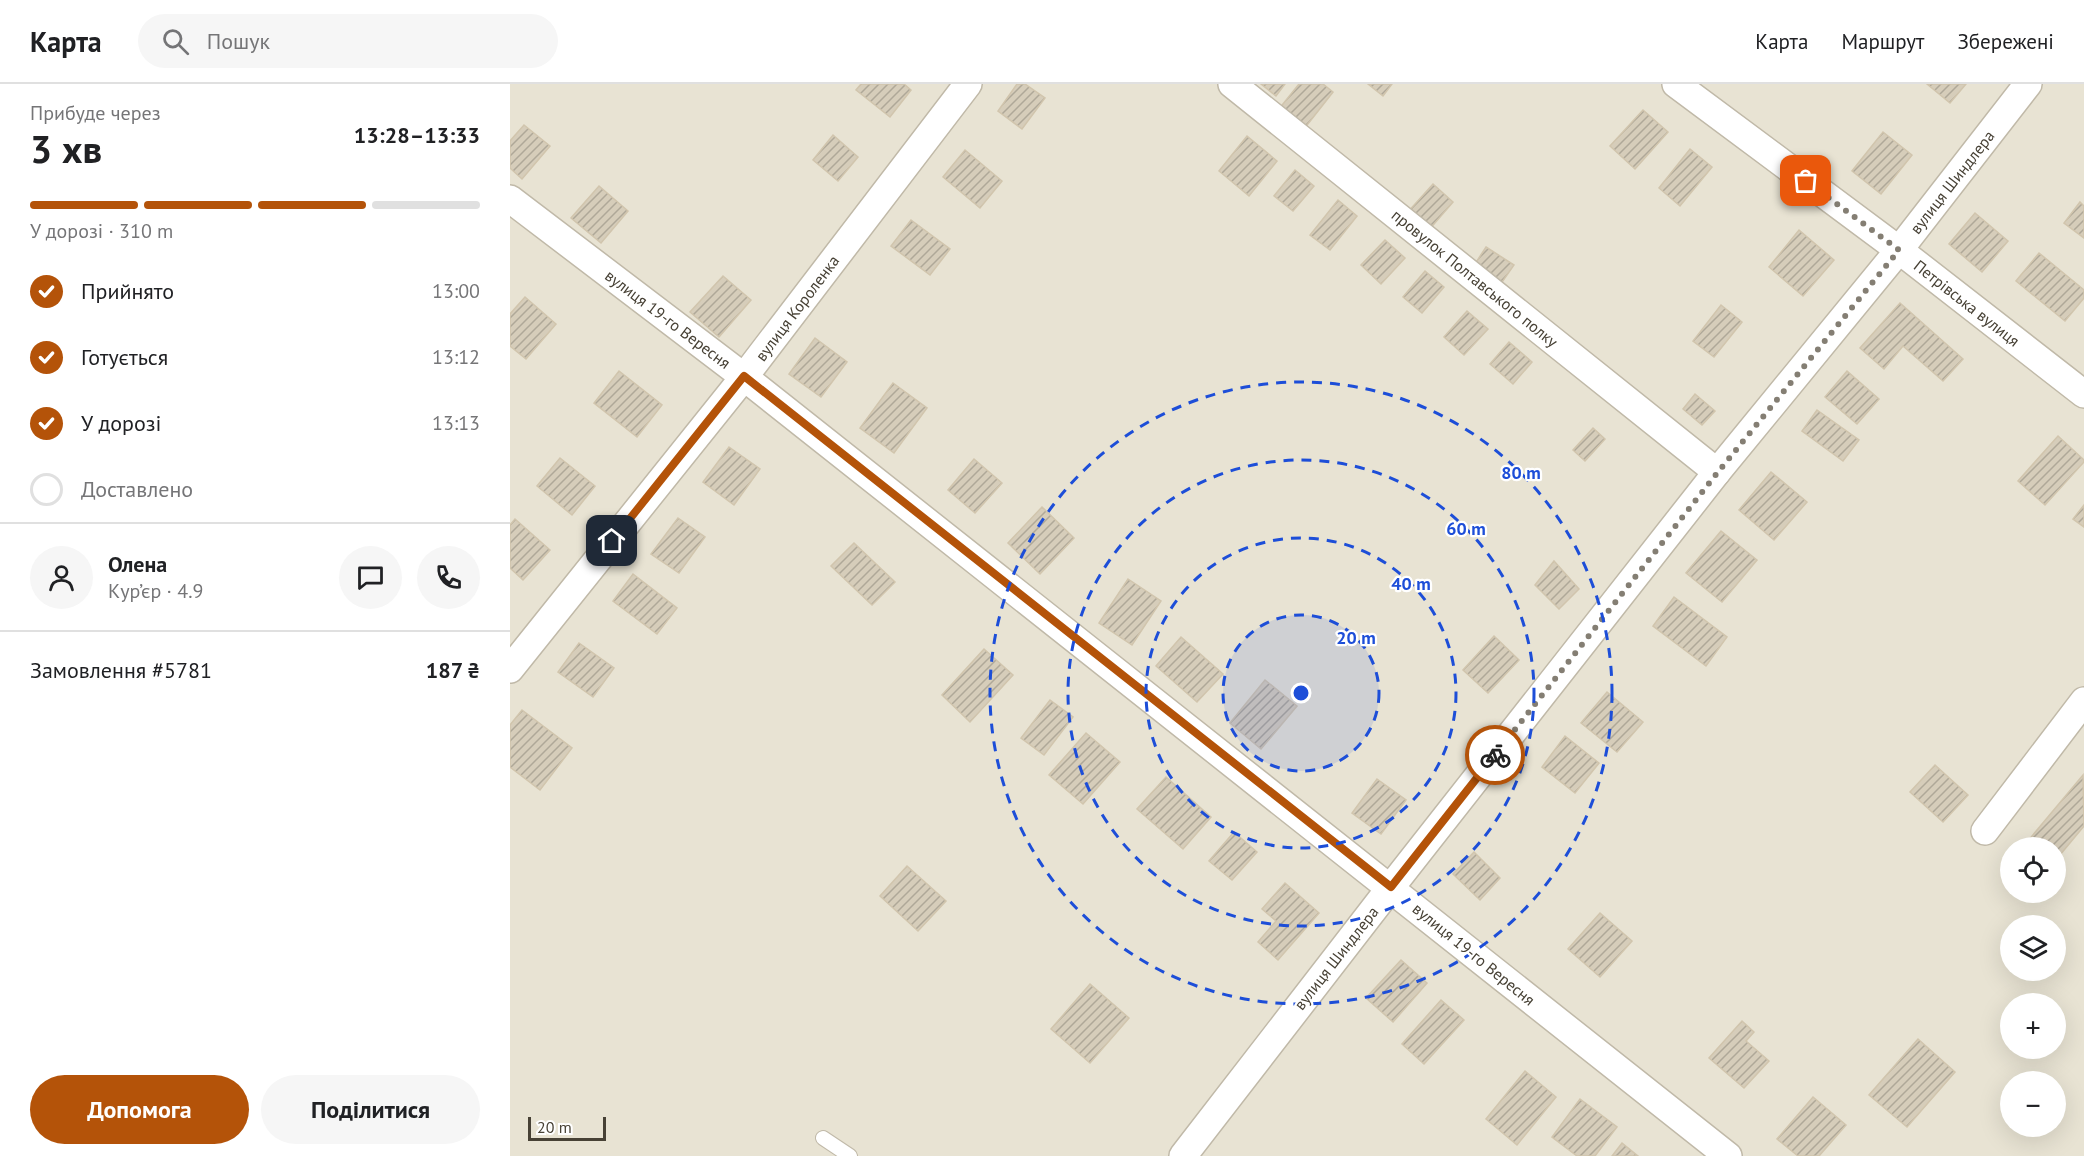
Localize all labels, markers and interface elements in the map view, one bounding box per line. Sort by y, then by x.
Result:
search box [138,14,558,68]
text: Карта [30,23,102,60]
icon: search [159,25,192,58]
text: Пошук [207,27,270,55]
text: Карта [1755,28,1808,55]
text: Маршрут [1841,28,1924,55]
text: Збережені [1957,28,2054,55]
text: Прибуде через [30,100,161,126]
text: 13:28–13:33 [354,121,480,149]
text: 3 хв [30,123,102,174]
street label: вулиця Шиндлера [1905,126,1999,238]
pin [1780,155,1831,206]
icon: bag [1789,164,1822,197]
street label: провулок Полтавського полку [1388,205,1563,352]
text: У дорозі · 310 m [30,218,173,244]
street label: вулиця Короленка [751,251,843,365]
street label: Петрівська вулиця [1910,255,2024,351]
street label: вулиця 19-го Вересня [601,265,735,373]
icon: check [30,275,63,308]
text: Прийнято [81,277,174,305]
text: 13:00 [432,278,480,304]
icon: check [30,341,63,374]
text: Готується [81,343,168,371]
text: 13:12 [432,344,480,370]
icon: check [30,407,63,440]
text: У дорозі [81,409,161,437]
text: 13:13 [432,410,480,436]
text: 80 m [1501,461,1541,484]
text: Доставлено [81,475,193,503]
pin [586,515,637,566]
text: 60 m [1446,517,1486,540]
icon: home [595,524,628,557]
button: person [30,546,93,609]
button: chat [339,546,402,609]
button: phone [417,546,480,609]
text: Олена [108,550,167,578]
text: 40 m [1391,572,1431,595]
text: Кур’єр · 4.9 [108,578,203,604]
text: 20 m [1336,626,1376,649]
text: Замовлення #5781 [30,656,212,684]
text: 187 ₴ [426,656,480,684]
centre of rings [1291,683,1311,703]
courier [1465,725,1525,785]
icon: bike [1479,739,1512,772]
map controls [2000,837,2066,1137]
button: locate [2000,837,2066,903]
street label: вулиця 19-го Вересня [1409,898,1539,1010]
street label: вулиця Шиндлера [1289,902,1383,1014]
button: layers [2000,915,2066,981]
button: + [2000,993,2066,1059]
button: − [2000,1071,2066,1137]
button: Допомога [30,1075,249,1144]
button: Поділитися [261,1075,480,1144]
scale bar [528,1114,606,1142]
text: 20 m [537,1117,572,1137]

